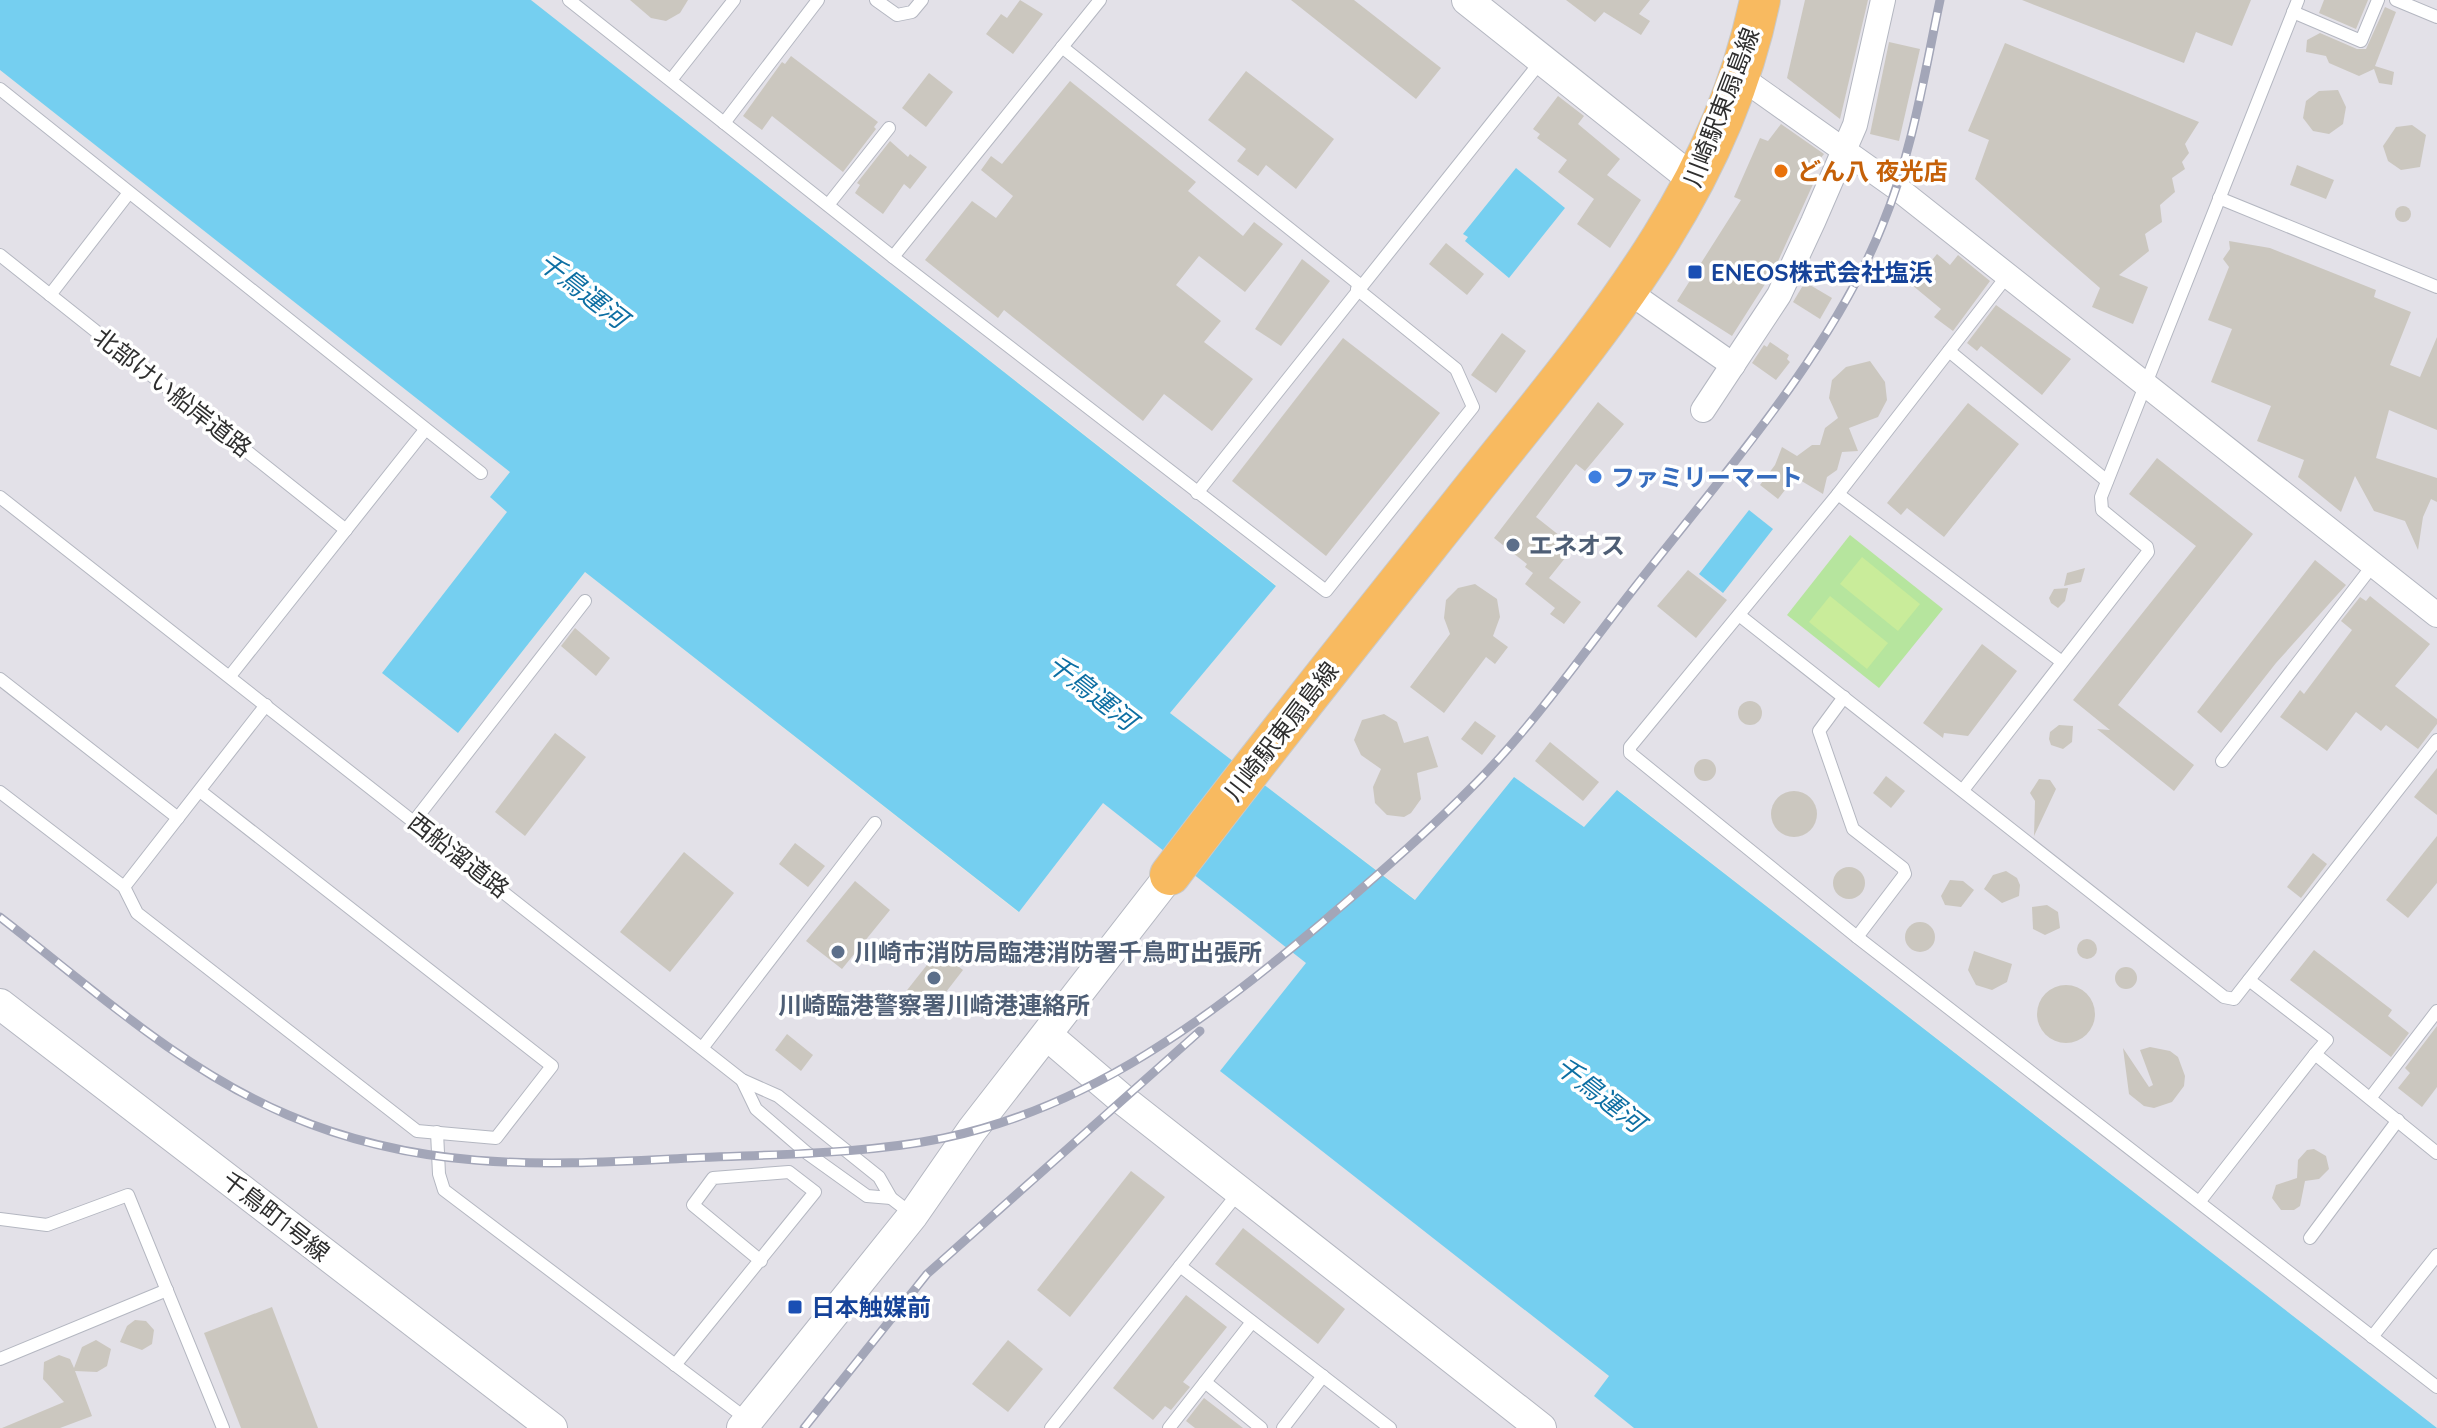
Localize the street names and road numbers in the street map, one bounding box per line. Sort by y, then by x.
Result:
street label: 川崎駅東扇島線 [1677,23,1765,191]
street label: 北部けい船岸道路 [88,321,258,463]
street label: 川崎駅東扇島線 [1217,656,1345,806]
street label: 西船溜道路 [402,806,516,904]
street label: 千鳥町1号線 [216,1165,336,1267]

